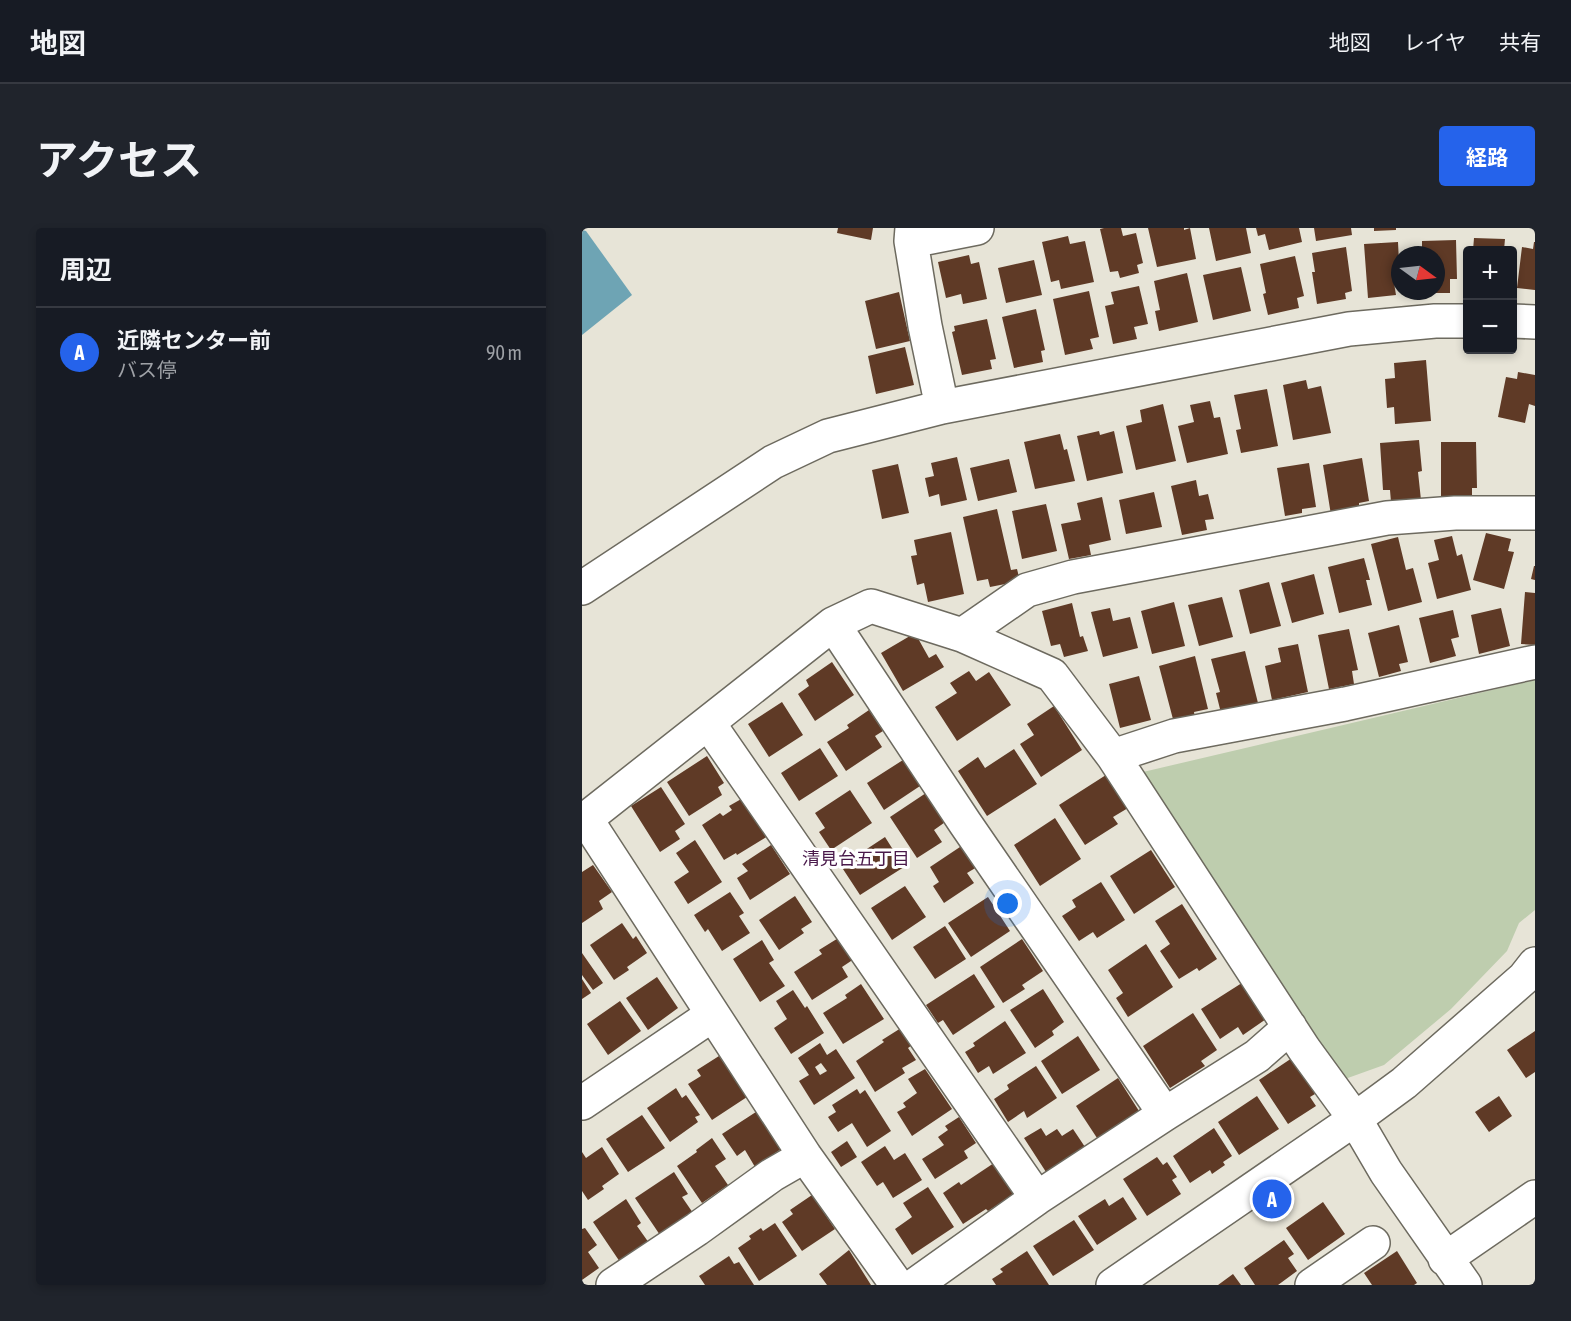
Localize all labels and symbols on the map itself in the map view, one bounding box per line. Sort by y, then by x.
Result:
north arrow [1391,246,1445,300]
district label: 清見台五丁目 [802,848,910,869]
your location [993,889,1022,918]
pin: A [1252,1176,1292,1222]

